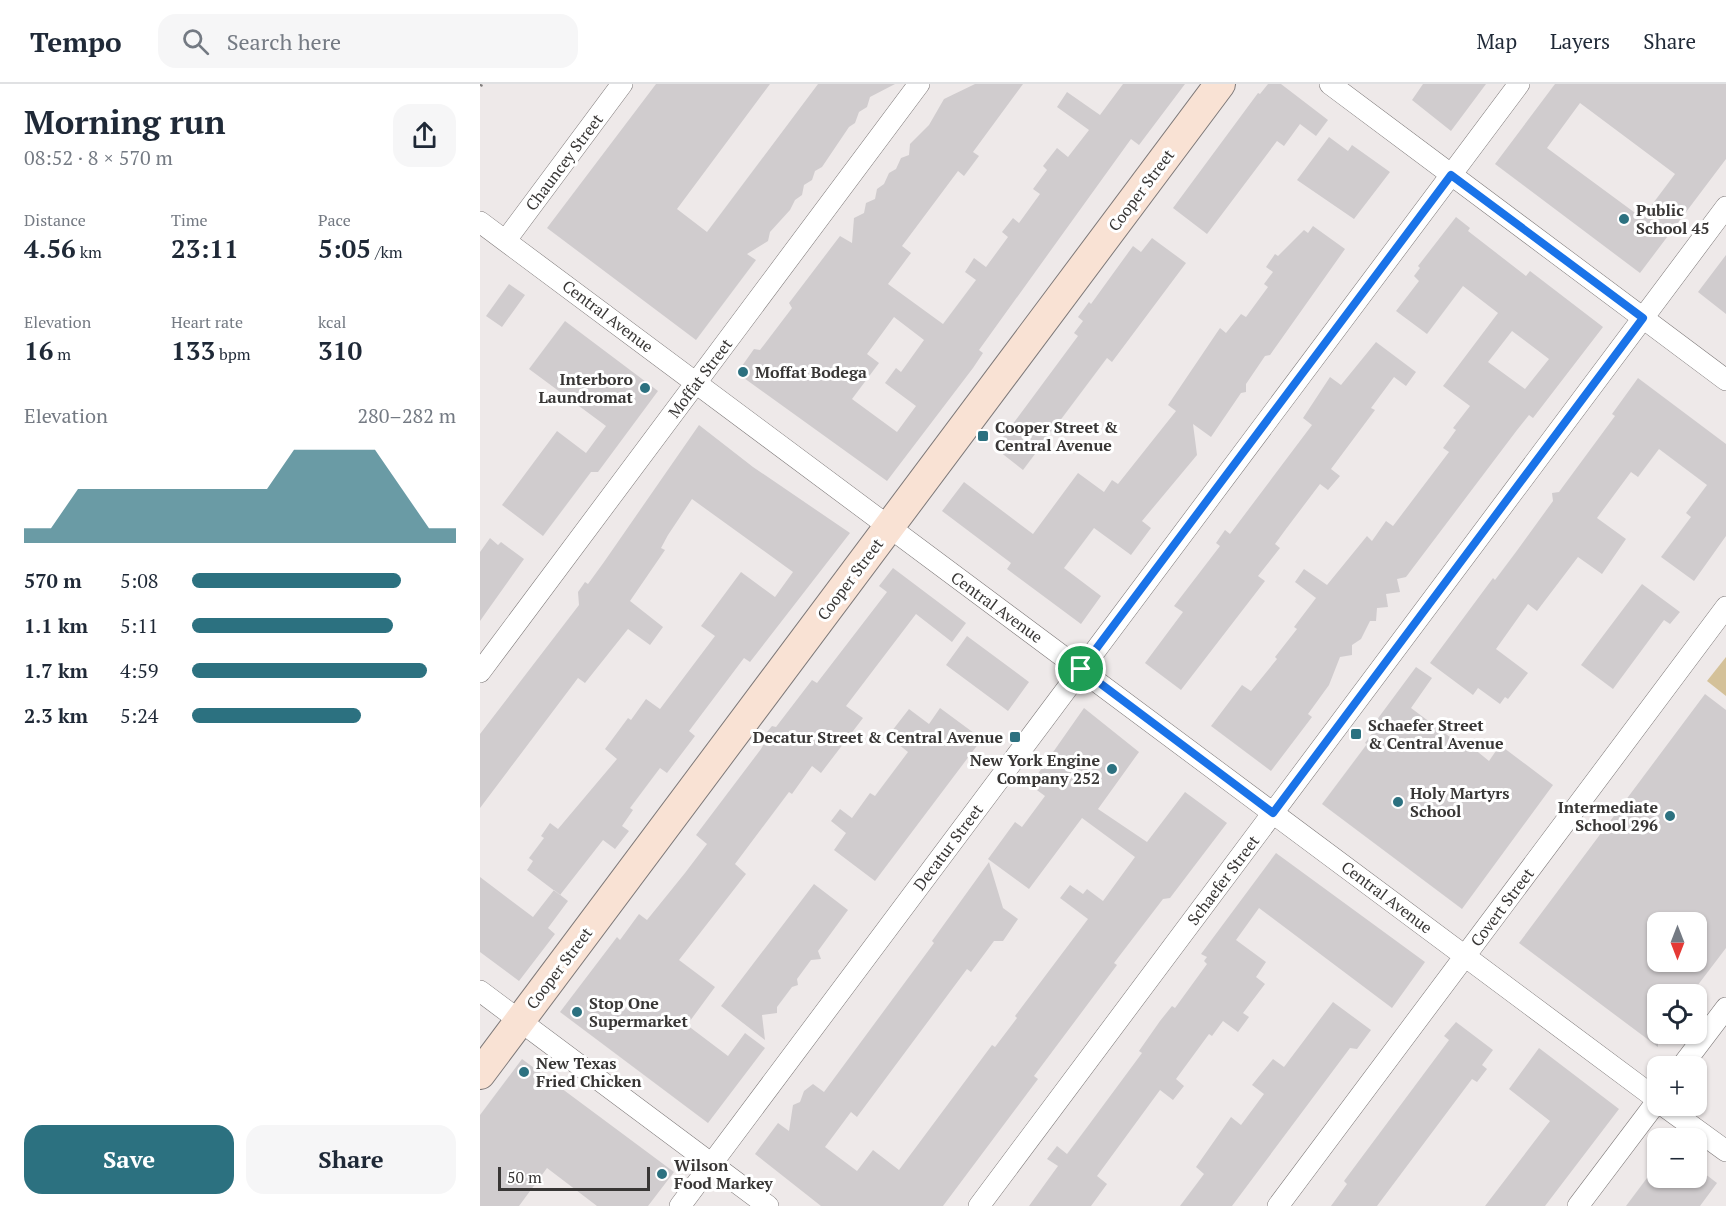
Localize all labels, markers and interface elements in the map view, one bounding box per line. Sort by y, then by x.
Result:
search box [158,14,578,68]
text: Tempo [30,23,122,60]
icon: search [179,25,212,58]
text: Search here [227,27,341,56]
text: Map [1476,27,1517,55]
text: Layers [1550,27,1610,55]
text: Share [1643,27,1696,55]
text: Morning run [24,100,226,143]
button: share [393,104,456,167]
street label: Chauncey Street [520,109,608,215]
text: 08:52 · 8 × 570 m [24,144,173,171]
street label: Cooper Street [1103,144,1179,236]
place label: Public School 45 [1636,199,1710,239]
text: Distance [24,209,86,231]
text: Time [171,209,208,231]
text: Pace [318,209,351,231]
marker: Public School 45 [1617,212,1631,226]
text: 4.56 [24,231,76,265]
text: 23:11 [171,231,239,265]
text: 5:05 [318,231,371,265]
text: km [76,241,102,263]
text: /km [371,241,402,263]
street label: Central Avenue [558,275,658,357]
text: Elevation [24,311,91,333]
text: Heart rate [171,311,243,333]
text: kcal [318,311,346,333]
text: 16 [24,333,53,367]
text: 133 [171,333,215,367]
text: 310 [318,333,362,367]
street label: Moffat Street [663,334,737,422]
text: m [53,343,71,365]
text: bpm [215,343,251,365]
place label: Moffat Bodega [755,361,867,383]
marker: Moffat Bodega [736,365,750,379]
place label: Interboro Laundromat [538,368,634,408]
marker: Interboro Laundromat [638,381,652,395]
text: Elevation [24,402,108,429]
text: 280–282 m [357,402,456,429]
place label: Cooper Street & Central Avenue [995,416,1118,456]
marker: Cooper Street & Central Avenue [976,429,990,443]
street label: Cooper Street [812,533,888,625]
street label: Central Avenue [947,566,1047,648]
text: 570 m [24,567,82,594]
text: 5:08 [120,567,159,594]
text: 1.1 km [24,612,88,639]
text: 5:11 [120,612,159,639]
pin [1055,643,1106,694]
icon: arrive [1064,652,1097,685]
text: 1.7 km [24,657,88,684]
text: 4:59 [120,657,159,684]
text: 2.3 km [24,702,88,729]
text: 5:24 [120,702,159,729]
place label: Schaefer Street & Central Avenue [1368,714,1504,754]
place label: Decatur Street & Central Avenue [753,726,1003,748]
marker: Schaefer Street & Central Avenue [1349,727,1363,741]
marker: Decatur Street & Central Avenue [1008,730,1022,744]
place label: New York Engine Company 252 [970,749,1100,789]
marker: New York Engine Company 252 [1105,762,1119,776]
place label: Holy Martyrs School [1410,782,1509,822]
marker: Holy Martyrs School [1391,795,1405,809]
place label: Intermediate School 296 [1558,796,1658,836]
street label: Decatur Street [908,799,988,895]
marker: Intermediate School 296 [1663,809,1677,823]
street label: Schaefer Street [1182,830,1264,930]
street label: Central Avenue [1337,856,1437,938]
street label: Covert Street [1465,863,1539,951]
north arrow [1647,912,1707,972]
map controls [1647,912,1707,1188]
street label: Cooper Street [521,922,597,1014]
button: locate [1647,984,1707,1044]
place label: Stop One Supermarket [589,992,688,1032]
marker: Stop One Supermarket [570,1005,584,1019]
place label: New Texas Fried Chicken [536,1052,642,1092]
button: + [1647,1056,1707,1116]
marker: New Texas Fried Chicken [517,1065,531,1079]
button: Save [24,1125,234,1194]
button: Share [246,1125,456,1194]
button: − [1647,1128,1707,1188]
place label: Wilson Food Markey [674,1154,773,1194]
scale bar [498,1164,650,1192]
text: 50 m [507,1166,542,1188]
marker: Wilson Food Markey [655,1167,669,1181]

